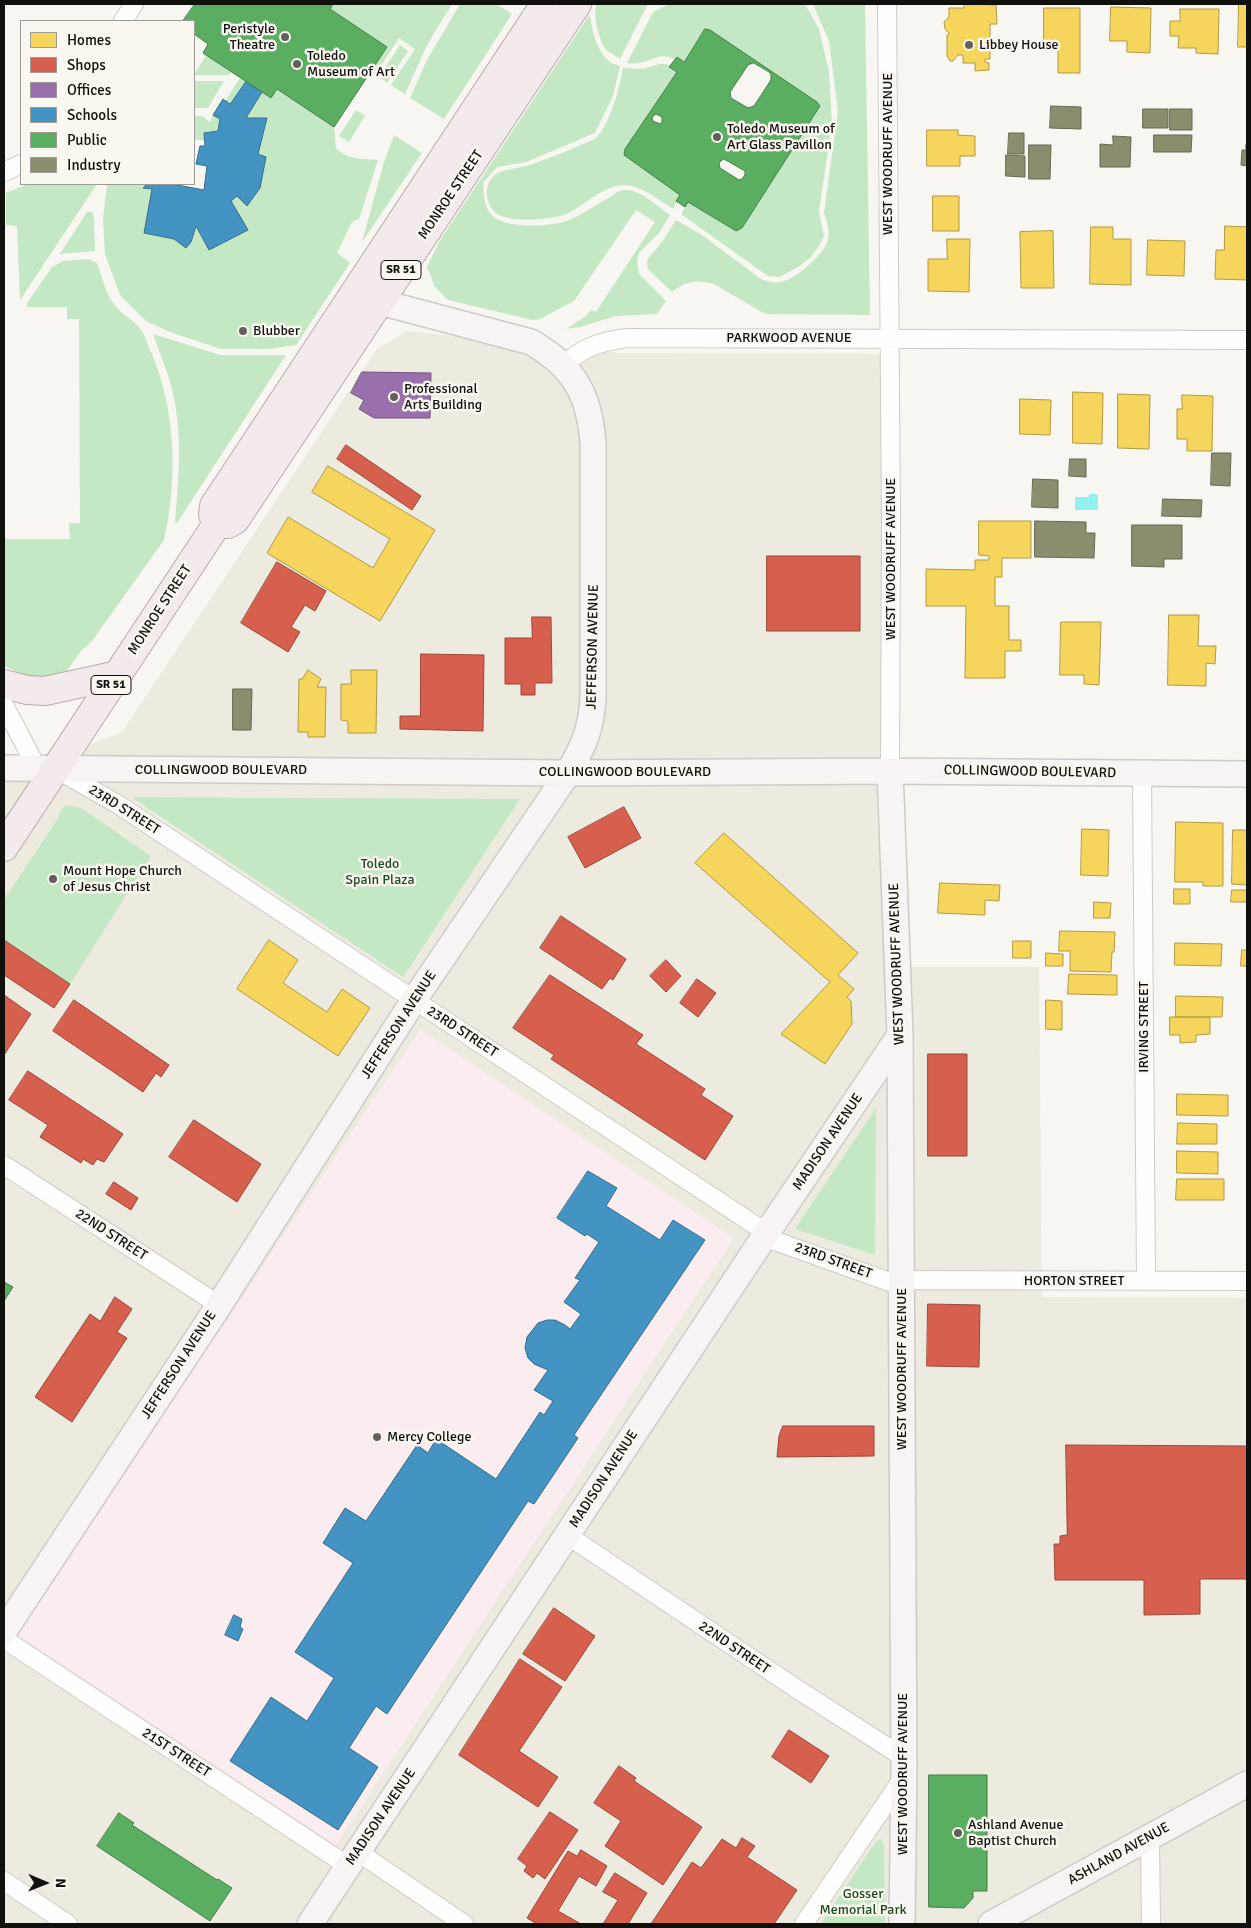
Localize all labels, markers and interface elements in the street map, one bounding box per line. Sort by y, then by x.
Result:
legend [20,20,195,185]
place label: Peristyle Theatre [223,21,275,54]
text: Homes [67,31,111,49]
marker: Peristyle Theatre [279,31,291,43]
place label: Libbey House [979,37,1059,53]
marker: Libbey House [963,39,975,51]
place label: Toledo Museum of Art [307,48,395,80]
text: Shops [67,56,106,74]
marker: Toledo Museum of Art [291,58,303,70]
street label: WEST WOODRUFF AVENUE [880,73,896,235]
text: Offices [67,81,111,99]
text: Schools [67,106,117,124]
place label: Toledo Museum of Art Glass Pavillon [727,121,835,154]
text: Public [67,131,107,149]
marker: Toledo Museum of Art Glass Pavillon [711,131,723,143]
street label: MONROE STREET [415,147,487,243]
text: Industry [67,156,120,174]
road number: SR 51 [381,260,421,280]
place label: Blubber [253,323,300,339]
marker: Blubber [237,325,249,337]
street label: PARKWOOD AVENUE [726,330,852,346]
place label: Professional Arts Building [404,381,482,414]
marker: Professional Arts Building [388,391,400,403]
street label: WEST WOODRUFF AVENUE [883,478,899,640]
street label: MONROE STREET [125,562,195,658]
street label: JEFFERSON AVENUE [584,584,602,710]
road number: SR 51 [91,676,131,694]
street label: COLLINGWOOD BOULEVARD [135,762,307,778]
street label: COLLINGWOOD BOULEVARD [944,762,1116,782]
street label: COLLINGWOOD BOULEVARD [539,764,711,780]
street label: 23RD STREET [85,781,163,839]
park label: Toledo Spain Plaza [345,856,415,889]
place label: Mount Hope Church of Jesus Christ [63,863,182,896]
marker: Mount Hope Church of Jesus Christ [47,873,59,885]
street label: WEST WOODRUFF AVENUE [886,883,908,1045]
street label: JEFFERSON AVENUE [358,968,440,1082]
street label: IRVING STREET [1136,981,1152,1073]
street label: 23RD STREET [423,1003,501,1061]
street label: MADISON AVENUE [789,1090,867,1194]
street label: 22ND STREET [72,1206,150,1264]
street label: 23RD STREET [792,1239,874,1283]
street label: HORTON STREET [1024,1273,1124,1289]
street label: WEST WOODRUFF AVENUE [894,1288,910,1450]
street label: JEFFERSON AVENUE [138,1308,220,1422]
street label: MADISON AVENUE [566,1427,642,1531]
place label: Mercy College [387,1429,471,1445]
marker: Mercy College [371,1431,383,1443]
street label: 22ND STREET [695,1618,773,1678]
street label: WEST WOODRUFF AVENUE [895,1693,911,1855]
street label: 21ST STREET [139,1725,213,1781]
street label: MADISON AVENUE [342,1765,420,1869]
place label: Ashland Avenue Baptist Church [968,1817,1063,1850]
street label: ASHLAND AVENUE [1065,1819,1173,1889]
marker: Ashland Avenue Baptist Church [952,1827,964,1839]
north arrow [20,1858,70,1908]
text: N [52,1878,69,1888]
park label: Gosser Memorial Park [819,1886,907,1918]

